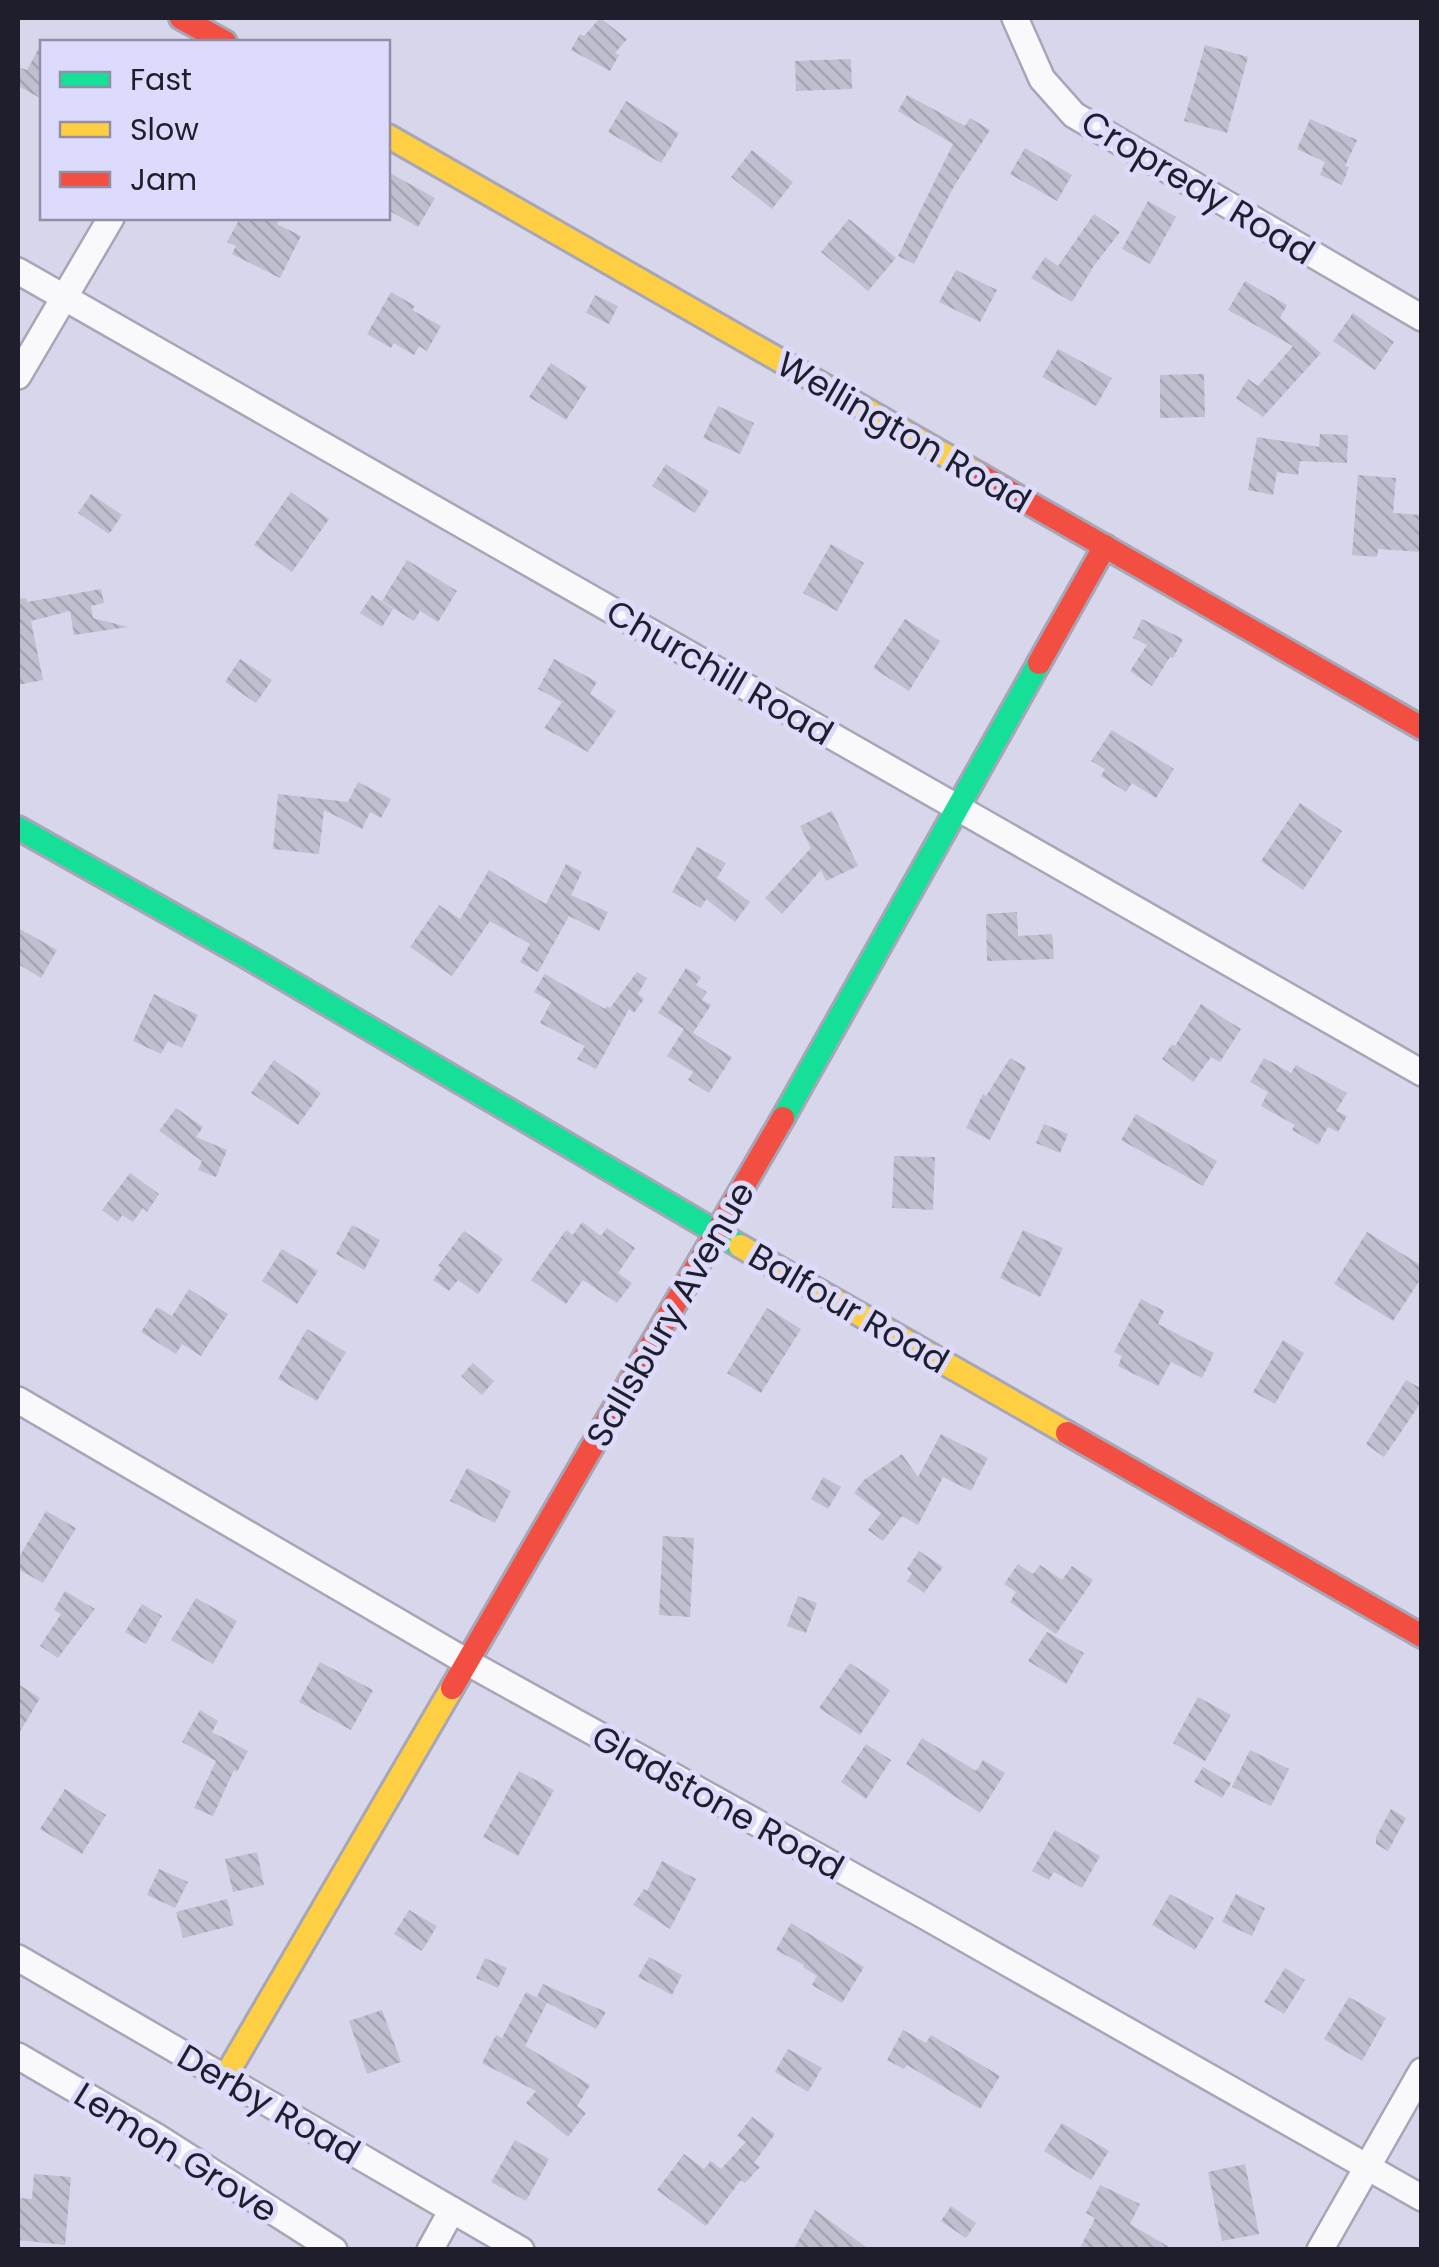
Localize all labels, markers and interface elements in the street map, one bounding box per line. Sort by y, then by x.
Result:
legend [40,40,390,220]
text: Fast [130,58,192,101]
street label: Cropredy Road [1072,98,1324,276]
text: Slow [130,108,199,151]
text: Jam [130,158,197,201]
street label: Wellington Road [768,339,1040,525]
street label: Churchill Road [597,587,843,757]
street label: Sallsbury Avenue [574,1172,766,1456]
street label: Balfour Road [740,1231,958,1385]
street label: Gladstone Road [583,1712,853,1892]
street label: Derby Road [169,2032,369,2176]
street label: Lemon Grove [65,2070,287,2234]

